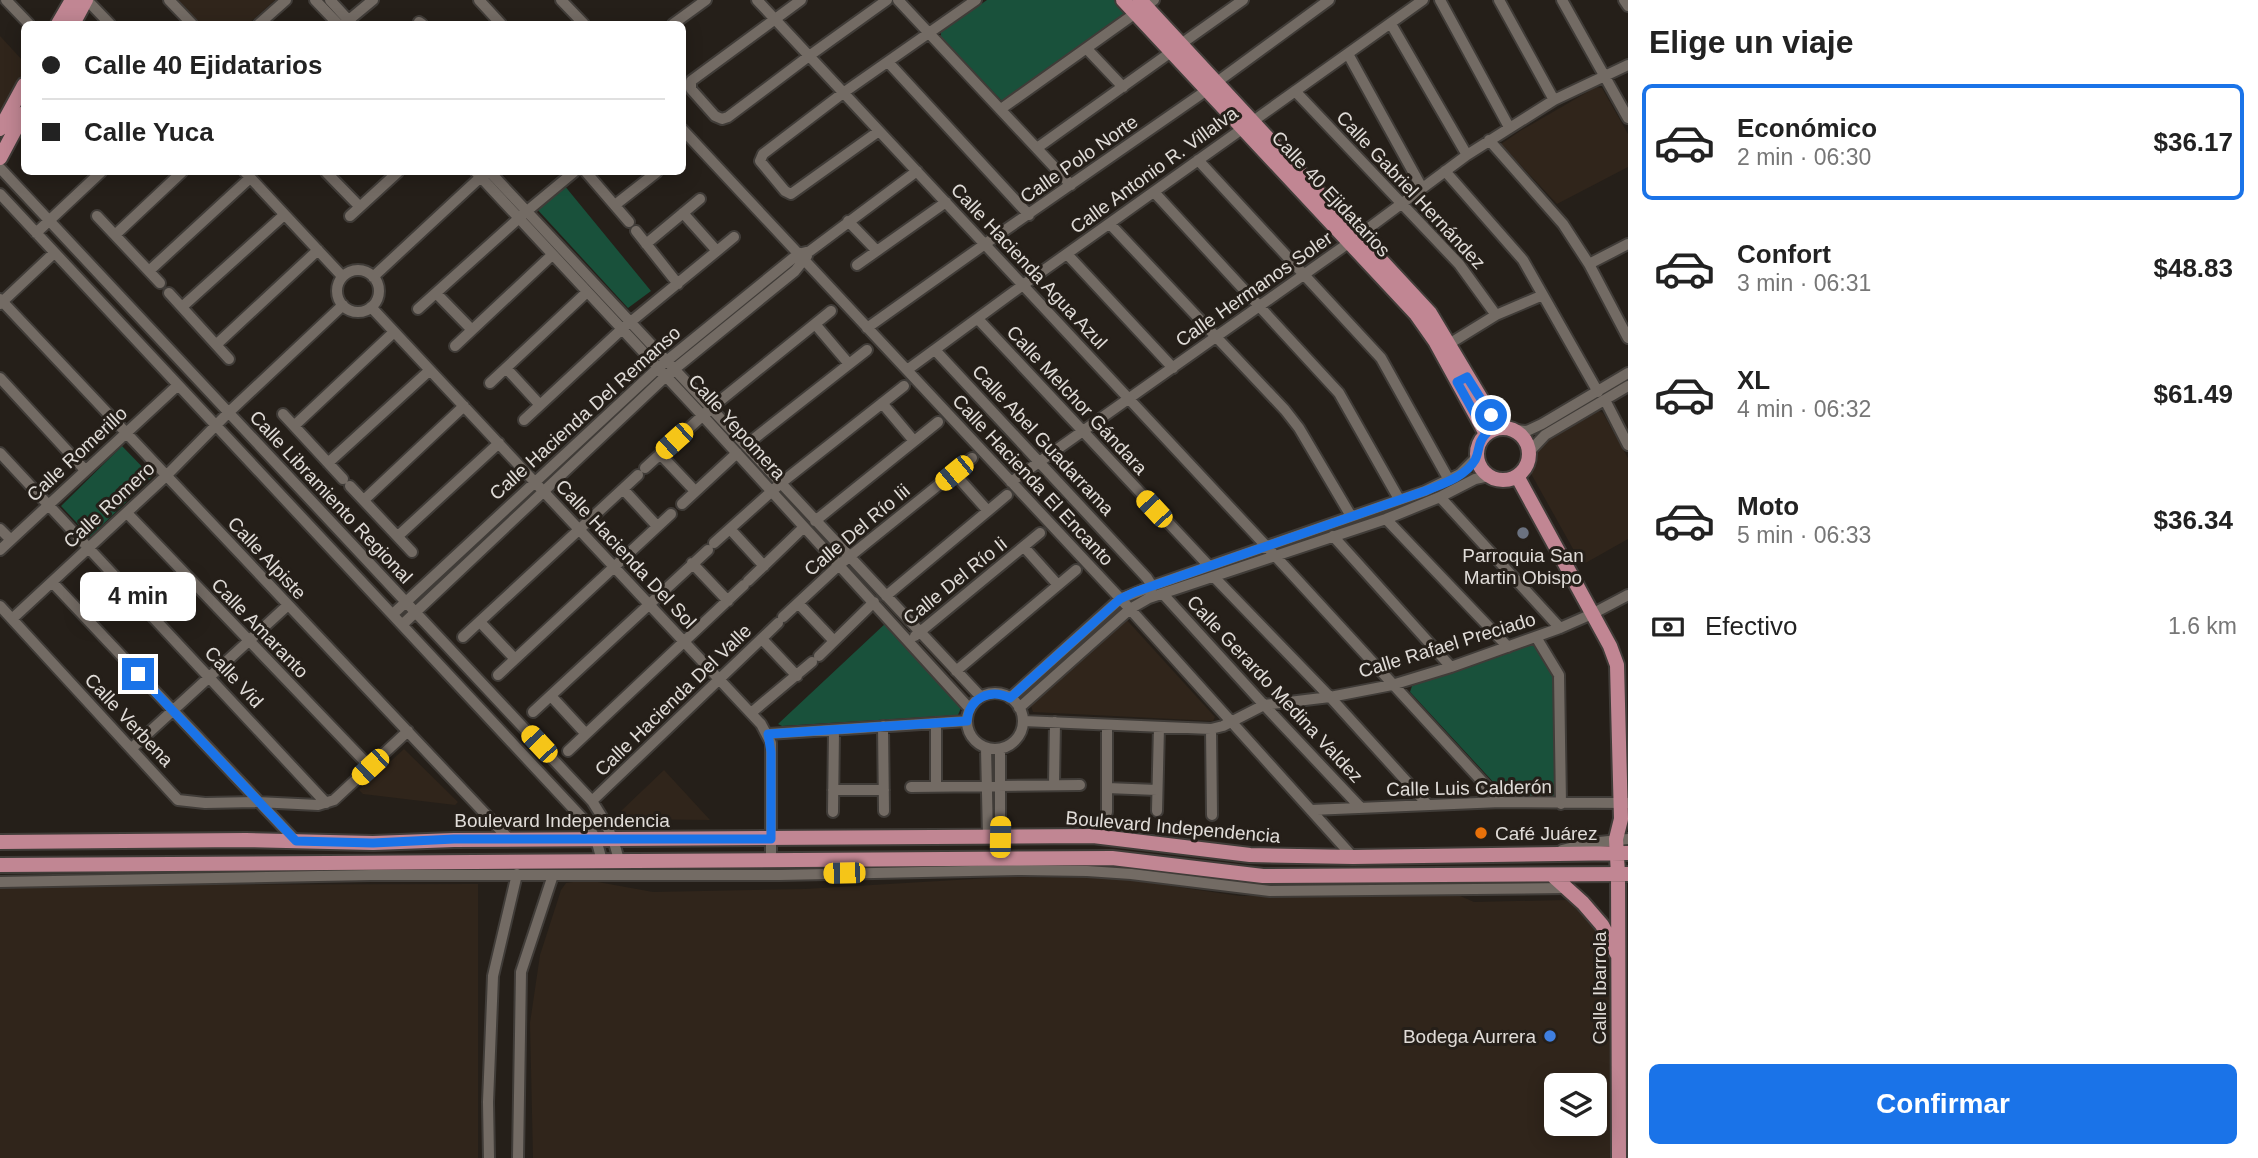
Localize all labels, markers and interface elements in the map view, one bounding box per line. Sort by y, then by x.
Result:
text: Elige un viaje [1649,24,1854,60]
text: Calle 40 Ejidatarios [84,50,322,80]
street label: Calle Antonio R. Villalva [1066,102,1242,238]
street label: Calle Gabriel Hernández [1332,107,1490,273]
street label: Calle Polo Norte [1016,111,1142,207]
icon: car [1653,111,1716,174]
text: Económico [1737,113,1877,143]
text: Calle Yuca [84,117,214,147]
street label: Calle 40 Ejidatarios [1267,127,1395,261]
text: $36.17 [2153,127,2233,157]
text: 2 min · 06:30 [1737,144,1871,170]
street label: Calle Hacienda Agua Azul [947,179,1111,353]
street label: Calle Hermanos Soler [1172,227,1337,351]
icon: car [1653,237,1716,300]
text: Confort [1737,239,1831,269]
text: $48.83 [2153,253,2233,283]
text: 3 min · 06:31 [1737,270,1871,296]
street label: Calle Melchor Gándara [1003,321,1152,479]
street label: Calle Hacienda Del Remanso [485,322,685,504]
street label: Calle Abel Guadarrama [968,361,1118,520]
icon: car [1653,363,1716,426]
text: XL [1737,365,1770,395]
street label: Calle Yepomera [684,370,790,484]
text: $61.49 [2153,379,2233,409]
street label: Calle Hacienda El Encanto [948,390,1118,570]
text: 4 min · 06:32 [1737,396,1871,422]
route start [1475,399,1507,431]
street label: Calle Romerillo [23,402,131,506]
street label: Calle Libramiento Regional [246,406,416,588]
car [652,419,697,463]
car [932,452,977,494]
street label: Calle Romero [59,458,159,552]
street label: Calle Hacienda Del Sol [552,475,700,633]
street label: Calle Del Río Iii [800,480,914,580]
car [1132,486,1177,532]
icon: car [1653,489,1716,552]
text: Moto [1737,491,1799,521]
text: $36.34 [2153,505,2233,535]
street label: Calle Alpiste [224,513,310,603]
text: 5 min · 06:33 [1737,522,1871,548]
marker: Parroquia San Martin Obispo [1515,525,1531,541]
street label: Calle Del Río Ii [899,533,1011,629]
place label: Parroquia San Martin Obispo [1462,545,1584,588]
callout: 4 min [80,572,196,622]
street label: Calle Amaranto [207,574,313,682]
text: 4 min [108,583,168,609]
street label: Calle Gerardo Medina Valdez [1183,591,1367,787]
street label: Calle Rafael Preciado [1356,608,1538,682]
icon: cash [1649,608,1687,646]
text: Efectivo [1705,611,1798,641]
text: 1.6 km [2168,613,2237,639]
street label: Calle Hacienda Del Valle [591,620,755,780]
street label: Calle Vid [201,642,267,712]
route end [122,658,154,690]
street label: Calle Verbena [81,669,178,771]
car [517,721,562,767]
car [348,745,393,789]
street label: Calle Luis Calderón [1386,776,1552,800]
street label: Boulevard Independencia [1065,807,1282,847]
street label: Boulevard Independencia [454,810,670,831]
car [990,816,1011,858]
place label: Café Juárez [1495,823,1597,844]
marker: Café Juárez [1473,825,1489,841]
car [823,862,866,884]
street label: Calle Ibarrola [1589,931,1610,1045]
place label: Bodega Aurrera [1403,1026,1536,1047]
marker: Bodega Aurrera [1542,1028,1558,1044]
button: Confirmar [1649,1064,2237,1144]
map controls [1544,1073,1607,1136]
button: layers [1544,1073,1607,1136]

